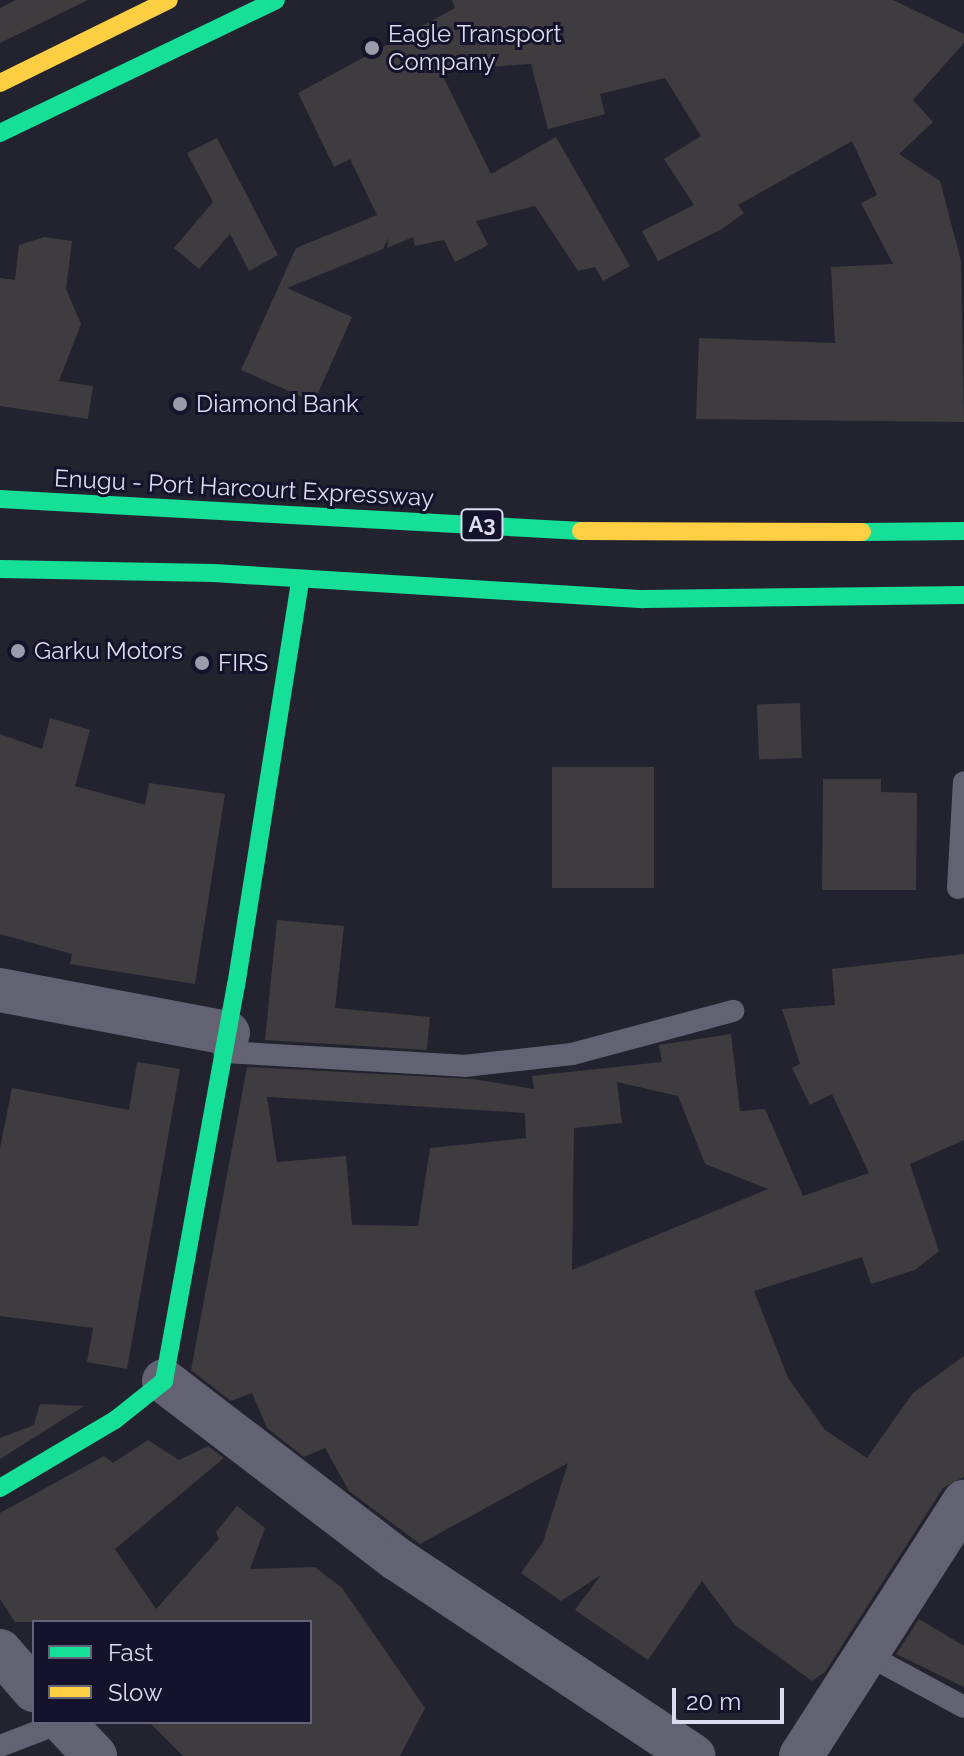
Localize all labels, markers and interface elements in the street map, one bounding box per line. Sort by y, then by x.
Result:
place label: Eagle Transport Company [388,20,562,76]
marker: Eagle Transport Company [363,39,381,57]
place label: Diamond Bank [196,390,359,418]
marker: Diamond Bank [171,395,189,413]
street label: Enugu - Port Harcourt Expressway [53,464,435,512]
road number: A3 [460,507,504,543]
place label: Garku Motors [34,637,183,665]
marker: Garku Motors [9,642,27,660]
place label: FIRS [218,649,268,677]
marker: FIRS [193,654,211,672]
legend [32,1620,312,1724]
text: Fast [108,1638,153,1667]
scale bar [676,1672,788,1722]
text: Slow [108,1678,162,1707]
text: 20 m [686,1687,741,1716]

